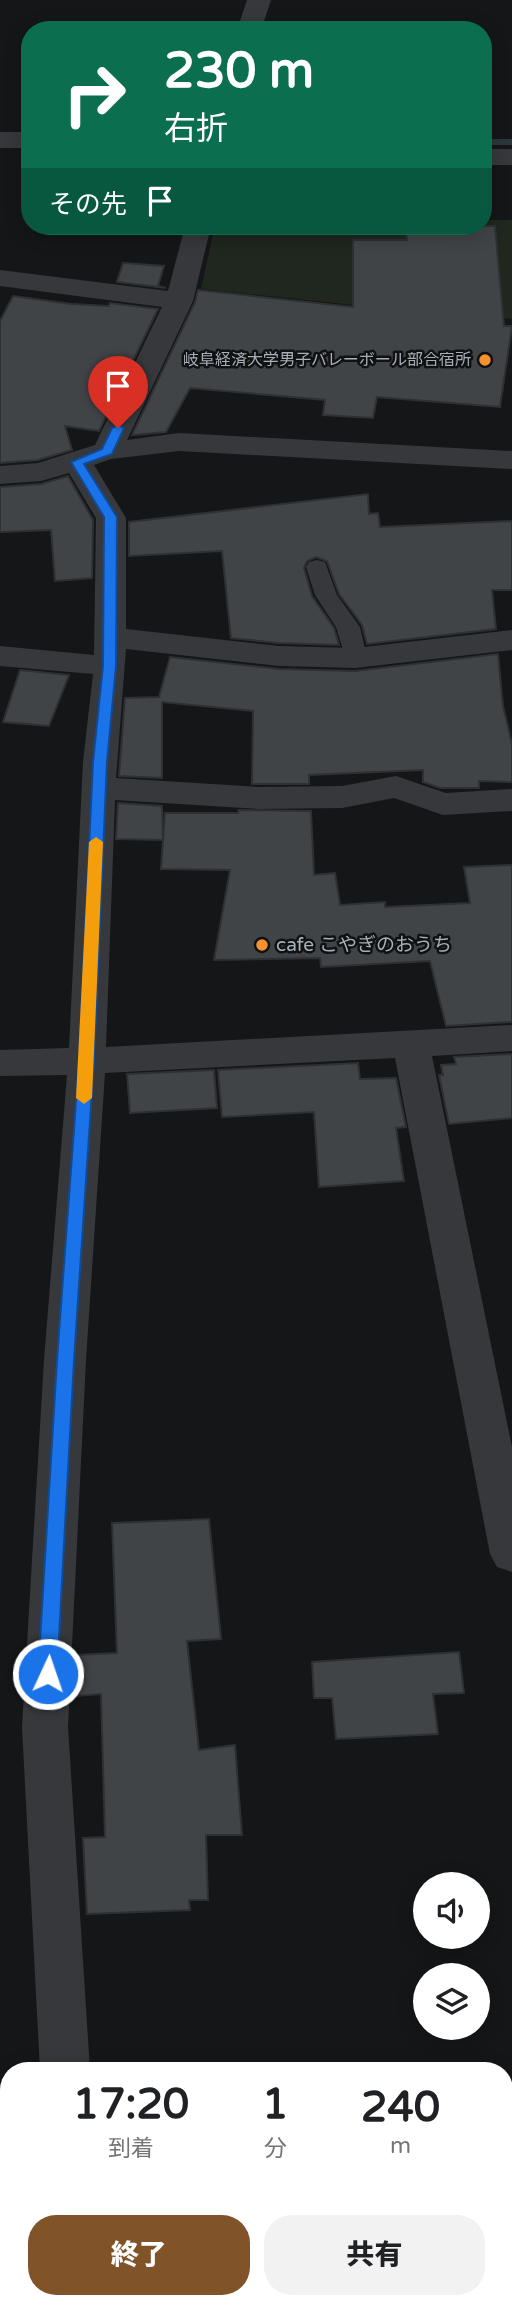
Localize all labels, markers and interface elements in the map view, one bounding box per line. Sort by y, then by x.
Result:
text: 230 m [164,42,314,101]
icon: right [49,49,140,140]
text: 右折 [164,110,228,148]
icon: arrive [141,182,179,220]
text: その先 [49,189,127,220]
place label: 岐阜経済大学男子バレーボール部合宿所 [183,350,471,370]
marker: 岐阜経済大学男子バレーボール部合宿所 [477,352,493,368]
pin [88,356,148,428]
icon: arrive [99,367,137,405]
place label: cafe こやぎのおうち [276,934,452,956]
marker: cafe こやぎのおうち [254,937,270,953]
position arrow [11,1637,85,1711]
map controls [413,1872,490,2040]
button: sound [413,1872,490,1949]
button: layers [413,1963,490,2040]
text: 17:20 [73,2079,189,2130]
text: 1 [262,2079,288,2130]
text: 240 [361,2082,440,2133]
text: m [390,2132,411,2160]
text: 到着 [108,2135,154,2163]
text: 分 [264,2135,287,2163]
button: 終了 [28,2215,250,2295]
button: 共有 [264,2215,485,2295]

